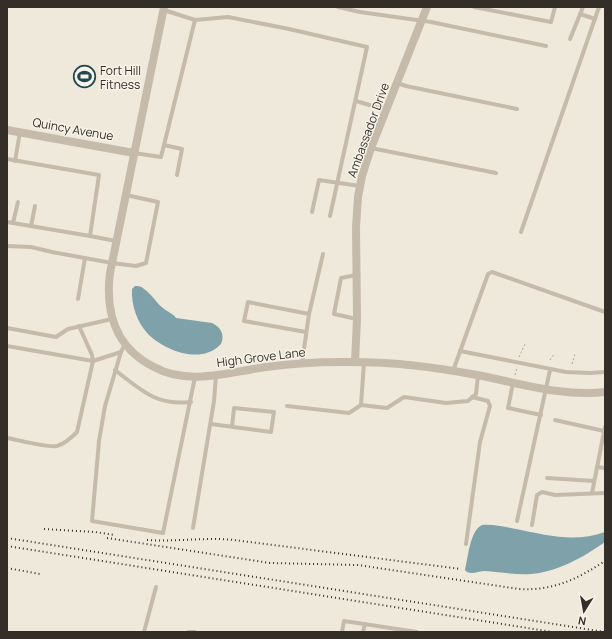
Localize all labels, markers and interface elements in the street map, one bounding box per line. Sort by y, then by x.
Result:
place label: Fort Hill Fitness [100,62,141,93]
sports icon: Fort Hill Fitness [72,64,98,90]
street label: Ambassador Drive [343,80,393,180]
street label: Quincy Avenue [31,114,115,144]
street label: High Grove Lane [216,343,306,371]
north arrow [564,591,604,631]
text: N [577,613,587,629]

